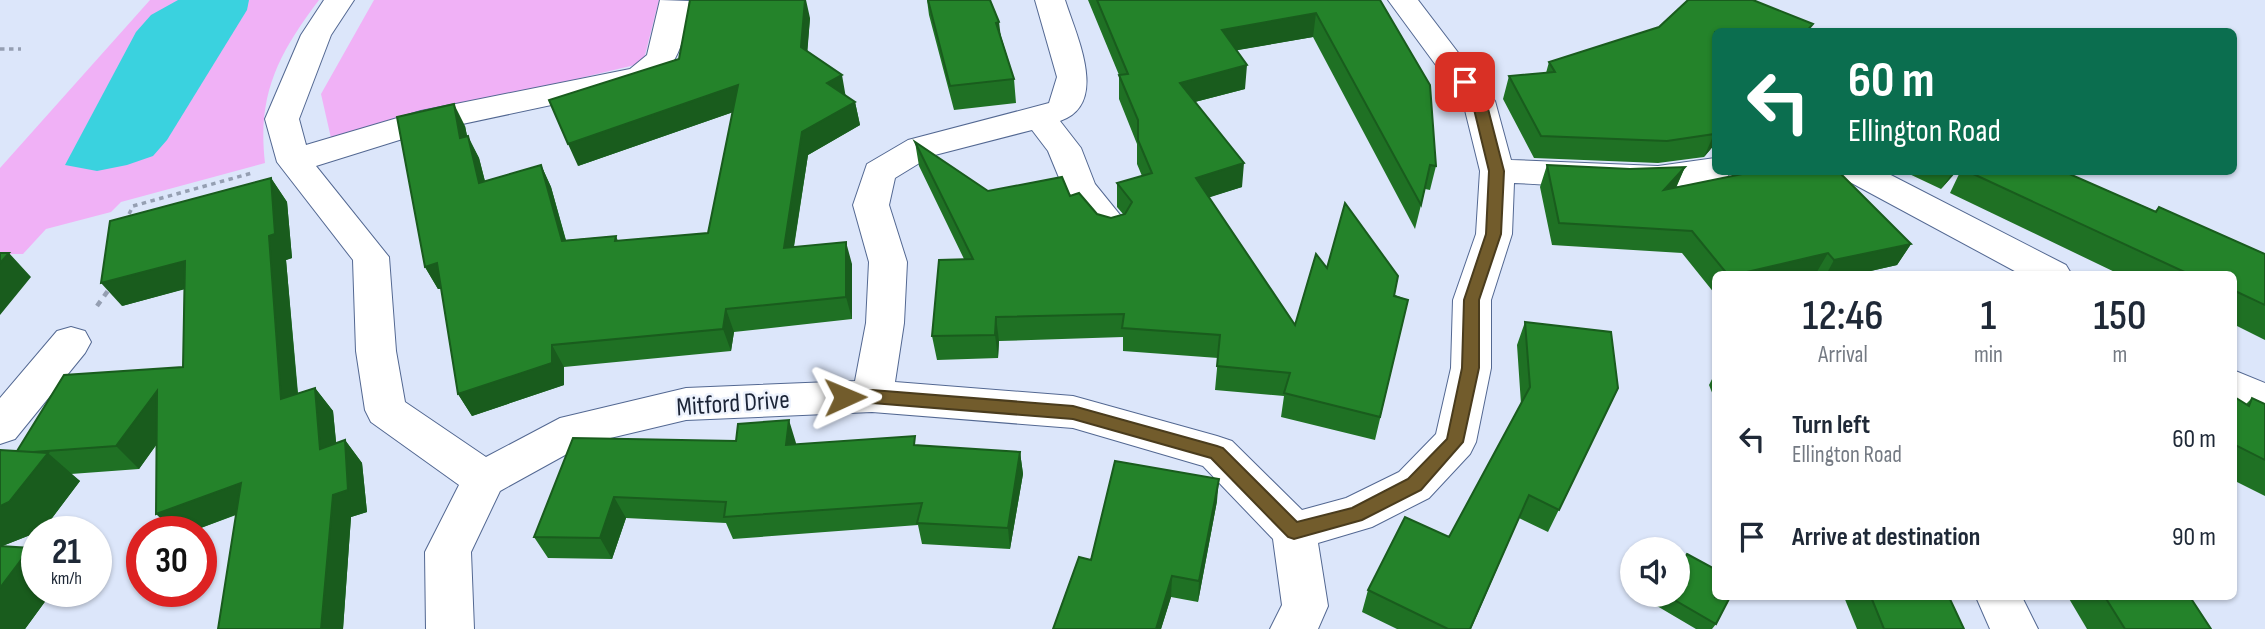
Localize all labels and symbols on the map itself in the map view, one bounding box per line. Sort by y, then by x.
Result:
pin [1435,52,1495,112]
position arrow [808,360,882,434]
street label: Mitford Drive [675,385,791,423]
speed limit sign: 30 [126,516,217,607]

